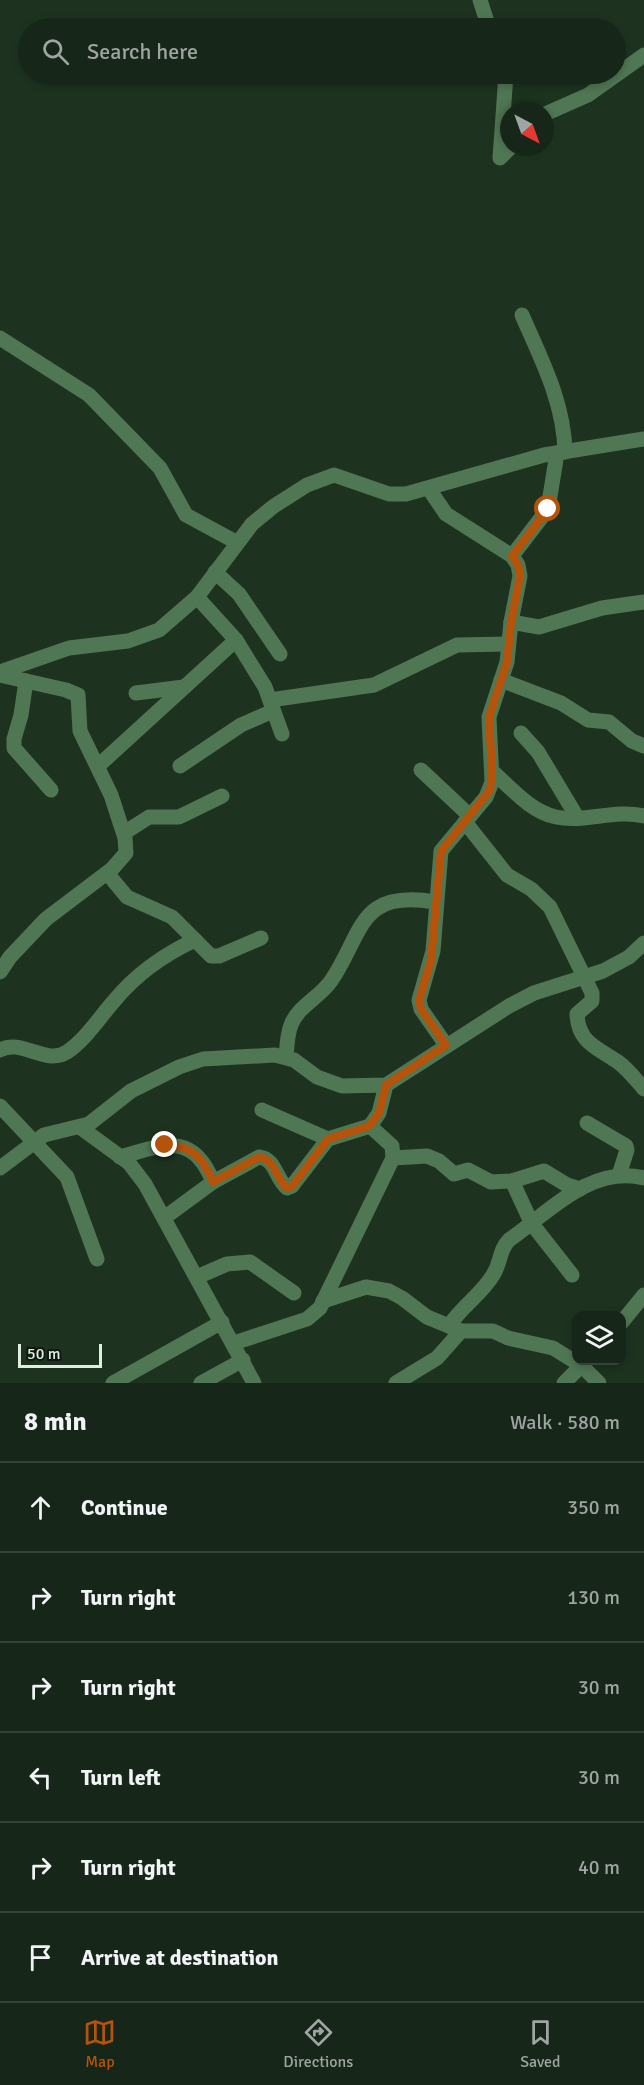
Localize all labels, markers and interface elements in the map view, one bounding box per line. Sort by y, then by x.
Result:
search box [18,18,626,84]
icon: search [39,35,72,68]
text: Search here [87,38,198,65]
north arrow [500,102,554,156]
route start [534,495,560,521]
route end [151,1131,177,1157]
map controls [572,1311,626,1365]
button: layers [572,1311,626,1365]
scale bar [18,1341,102,1368]
text: 50 m [27,1344,61,1364]
text: 8 min [24,1406,87,1438]
text: Walk · 580 m [510,1410,620,1435]
icon: ahead [24,1491,57,1524]
text: Continue [81,1494,168,1521]
text: 350 m [567,1495,620,1520]
icon: right [24,1581,57,1614]
text: Turn right [81,1584,176,1611]
text: 130 m [567,1585,620,1610]
icon: right [24,1671,57,1704]
text: Turn right [81,1674,176,1701]
text: 30 m [578,1675,620,1700]
icon: left [24,1761,57,1794]
text: Turn left [81,1764,161,1791]
text: 30 m [578,1765,620,1790]
icon: right [24,1851,57,1884]
text: Turn right [81,1854,176,1881]
text: 40 m [578,1855,620,1880]
icon: arrive [24,1941,57,1974]
text: Arrive at destination [81,1944,278,1971]
tab: Map [83,2016,116,2072]
tab: Directions [283,2016,353,2072]
tab: Saved [520,2016,561,2072]

